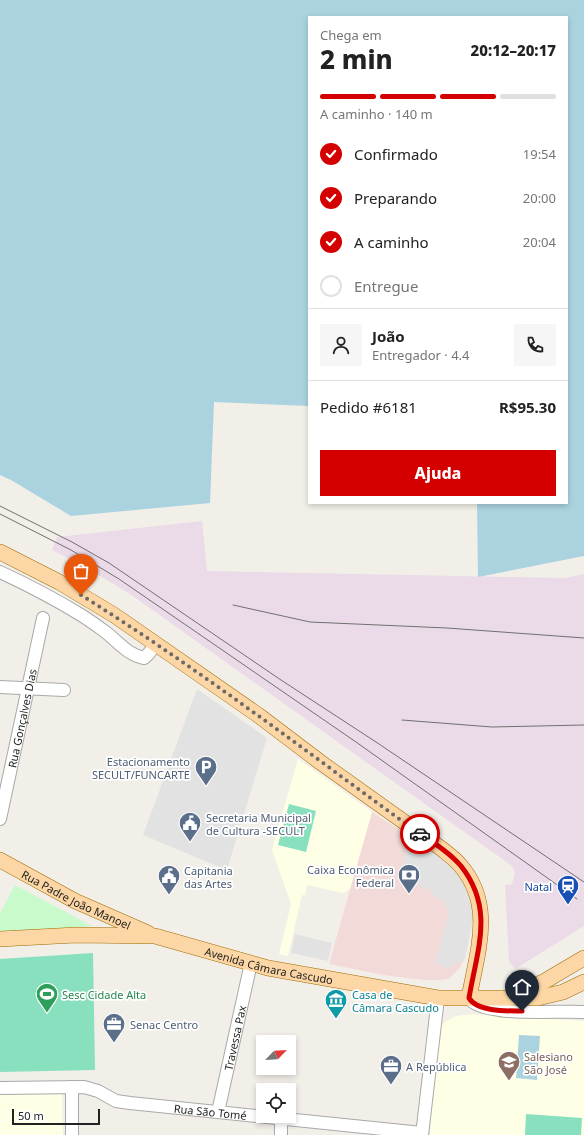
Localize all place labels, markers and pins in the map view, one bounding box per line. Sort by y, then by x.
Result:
pin [64,554,98,595]
place label: Estacionamento SECULT/FUNCARTE [92,754,190,782]
parking icon: Estacionamento SECULT/FUNCARTE [193,754,219,787]
public building icon: Secretaria Municipal de Cultura -SECULT [177,810,203,843]
place label: Secretaria Municipal de Cultura -SECULT [206,810,311,838]
place label: Caixa Econômica Federal [307,862,394,890]
bank icon: Caixa Econômica Federal [396,862,422,895]
public building icon: Capitania das Artes [156,863,182,896]
place label: Capitania das Artes [184,863,233,891]
station icon: Natal [555,873,581,906]
place label: Natal [524,879,552,894]
pin [505,970,539,1011]
sports icon: Sesc Cidade Alta [34,981,60,1014]
place label: Sesc Cidade Alta [62,987,146,1002]
museum icon: Casa de Câmara Cascudo [323,987,349,1020]
place label: Casa de Câmara Cascudo [352,987,439,1015]
office icon: Senac Centro [101,1011,127,1044]
place label: Senac Centro [130,1017,199,1032]
school or university icon: Salesiano São José [496,1049,522,1082]
place label: Salesiano São José [524,1049,573,1077]
office icon: A República [378,1053,404,1086]
place label: A República [406,1059,466,1074]

